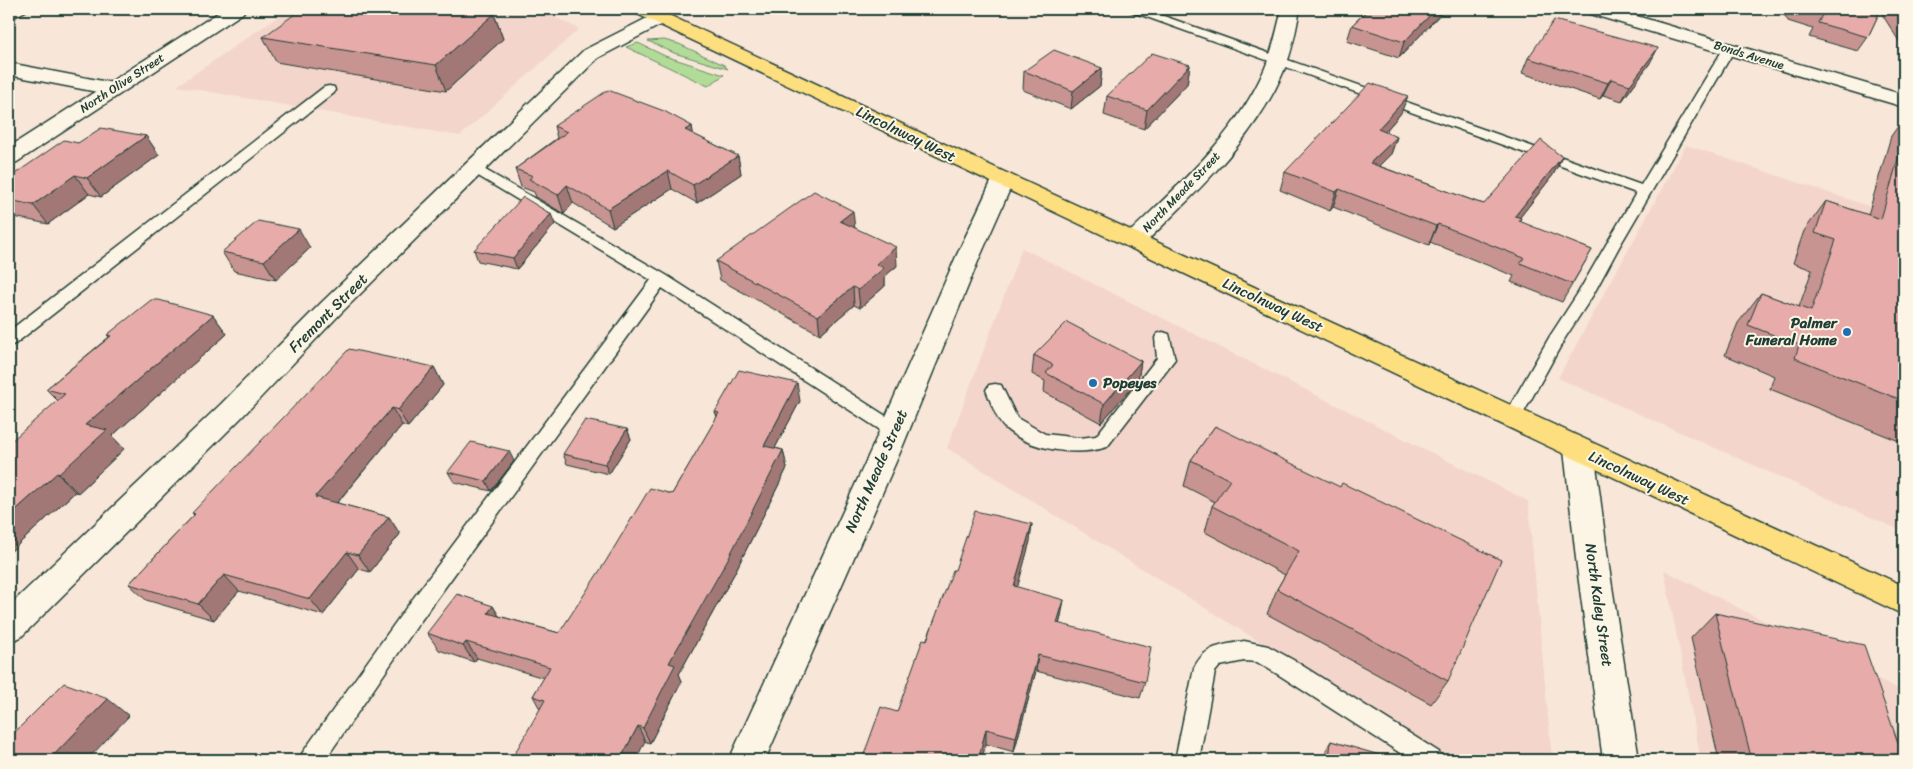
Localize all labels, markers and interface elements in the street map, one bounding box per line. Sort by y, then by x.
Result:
street label: Bonds Avenue [1711,34,1787,76]
street label: North Olive Street [75,47,169,119]
street label: Lincolnway West [851,98,961,170]
street label: North Meade Street [1136,146,1226,238]
street label: Fremont Street [282,267,374,359]
street label: Lincolnway West [1218,270,1328,340]
place label: Palmer Funeral Home [1745,310,1839,353]
marker: Palmer Funeral Home [1841,326,1853,338]
place label: Popeyes [1103,370,1157,396]
marker: Popeyes [1087,377,1099,389]
street label: North Meade Street [837,405,915,537]
street label: Lincolnway West [1584,443,1694,513]
street label: North Kaley Street [1577,542,1621,669]

